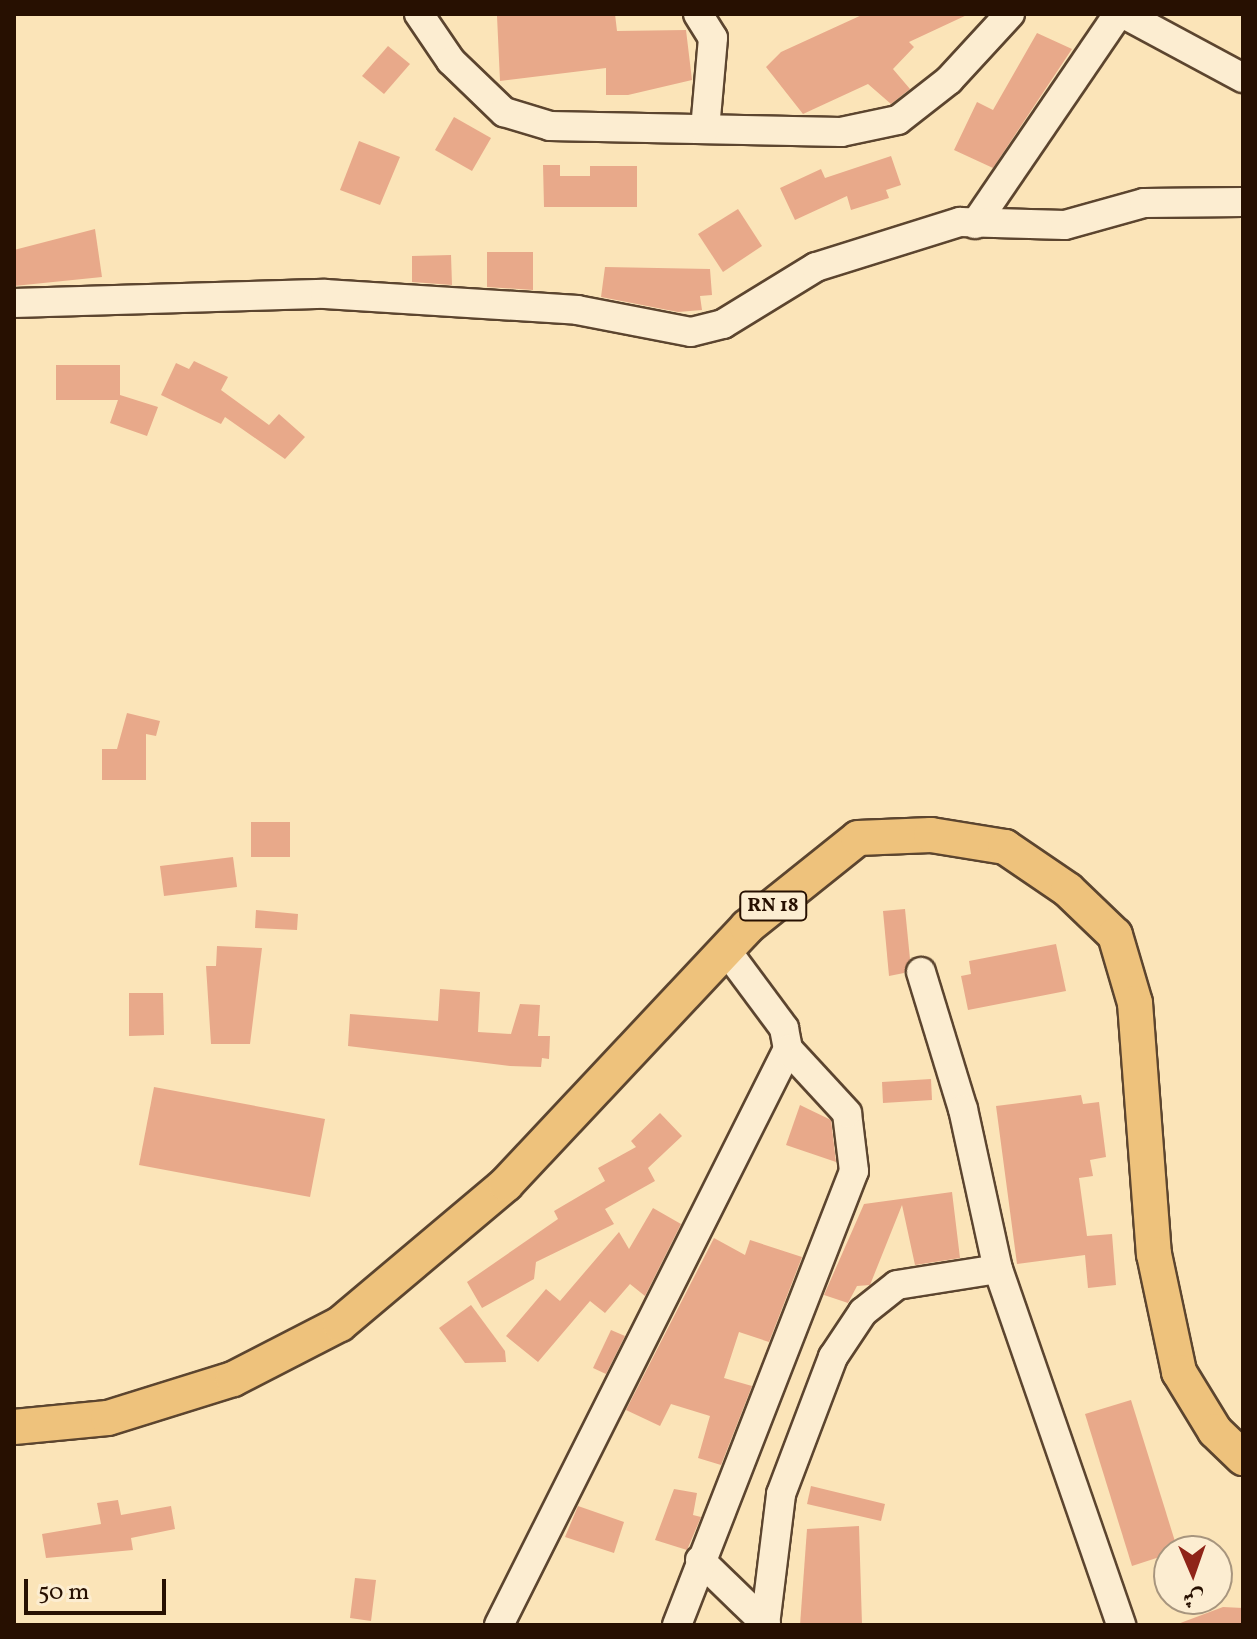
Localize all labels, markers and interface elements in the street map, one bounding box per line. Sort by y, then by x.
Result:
road number: RN 18 [739,890,807,922]
north arrow [1153,1535,1233,1615]
scale bar [28,1563,170,1613]
text: 50 m [38,1576,90,1610]
text: ش [1182,1582,1205,1613]

